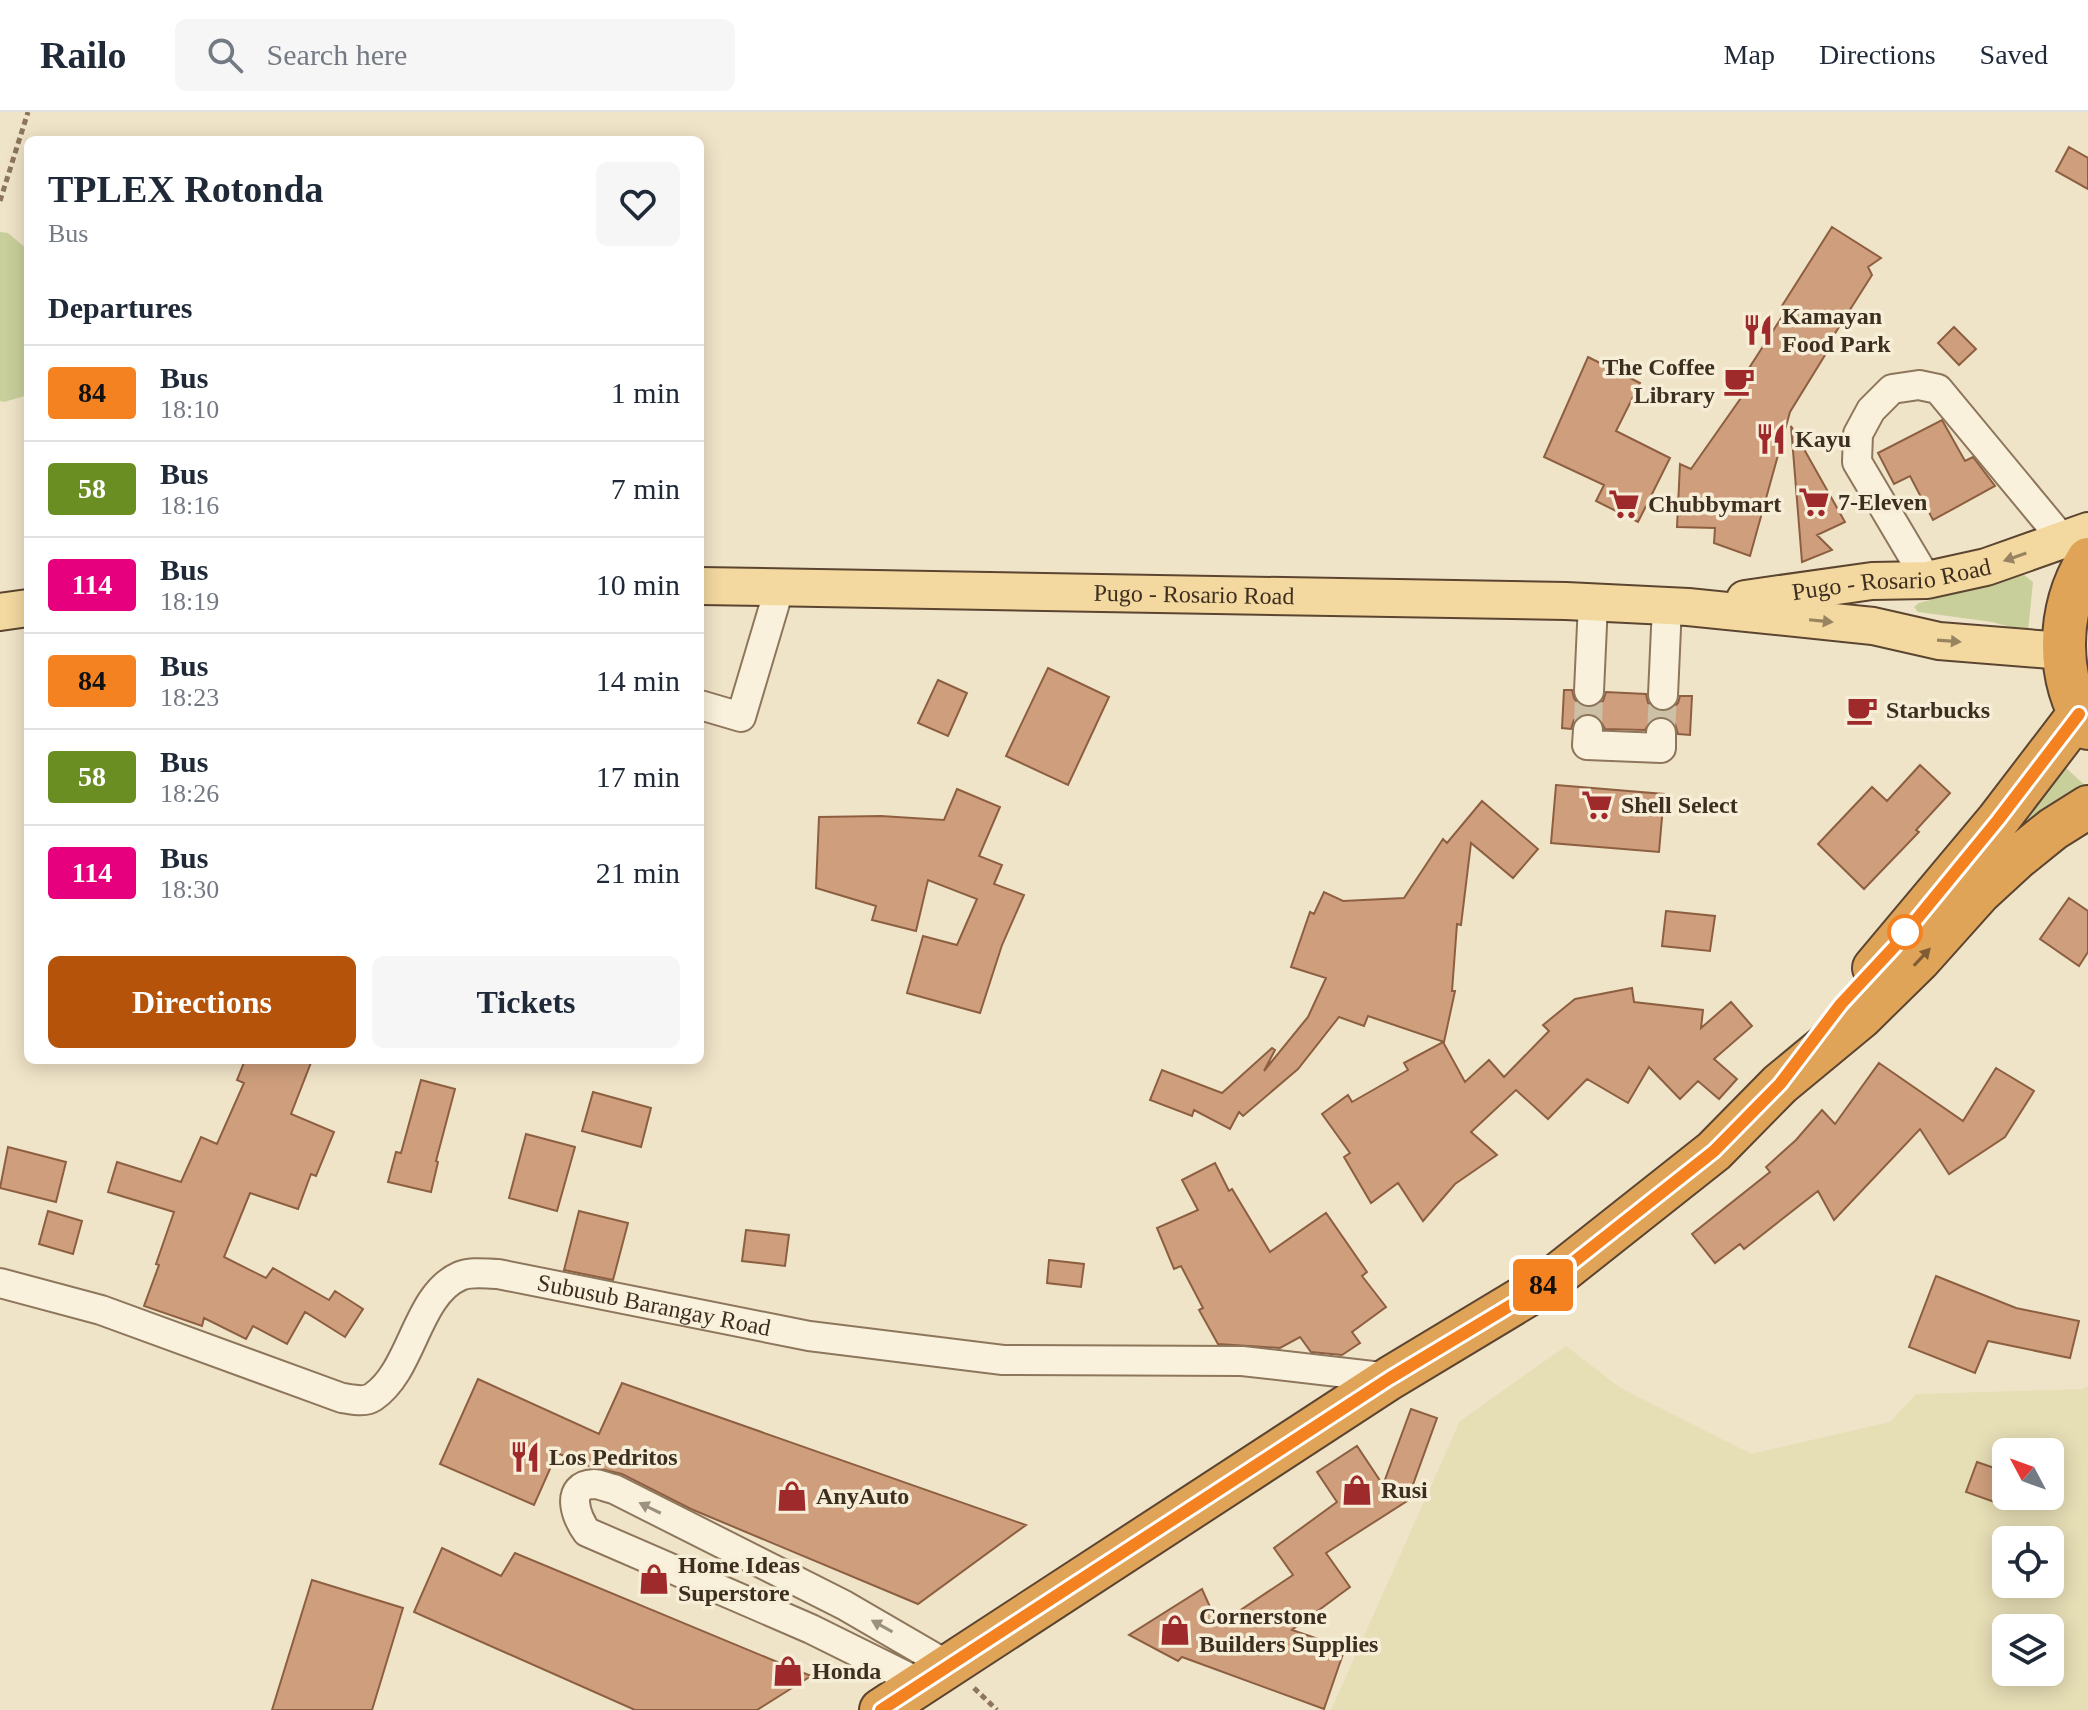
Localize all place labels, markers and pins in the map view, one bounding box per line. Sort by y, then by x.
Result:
place label: Kamayan Food Park [1782,303,1891,357]
restaurant icon: Kamayan Food Park [1741,313,1775,347]
place label: The Coffee Library [1602,354,1715,408]
cafe icon: The Coffee Library [1722,364,1756,398]
restaurant icon: Kayu [1754,422,1788,456]
place label: Kayu [1795,426,1851,452]
supermarket icon: 7-Eleven [1797,485,1831,519]
supermarket icon: Chubbymart [1607,487,1641,521]
place label: 7-Eleven [1838,489,1927,515]
place label: Chubbymart [1648,491,1781,517]
cafe icon: Starbucks [1845,693,1879,727]
place label: Starbucks [1886,697,1990,723]
supermarket icon: Shell Select [1580,788,1614,822]
place label: Shell Select [1621,792,1738,818]
unlabelled marker [1888,915,1922,949]
restaurant icon: Los Pedritos [508,1440,542,1474]
place label: Los Pedritos [549,1444,678,1470]
shop icon: Rusi [1340,1473,1374,1507]
place label: Rusi [1381,1477,1428,1503]
shop icon: AnyAuto [775,1479,809,1513]
place label: AnyAuto [816,1483,909,1509]
place label: Home Ideas Superstore [678,1552,800,1606]
shop icon: Home Ideas Superstore [637,1562,671,1596]
place label: Cornerstone Builders Supplies [1199,1603,1378,1657]
shop icon: Cornerstone Builders Supplies [1158,1613,1192,1647]
shop icon: Honda [771,1654,805,1688]
place label: Honda [812,1658,881,1684]

